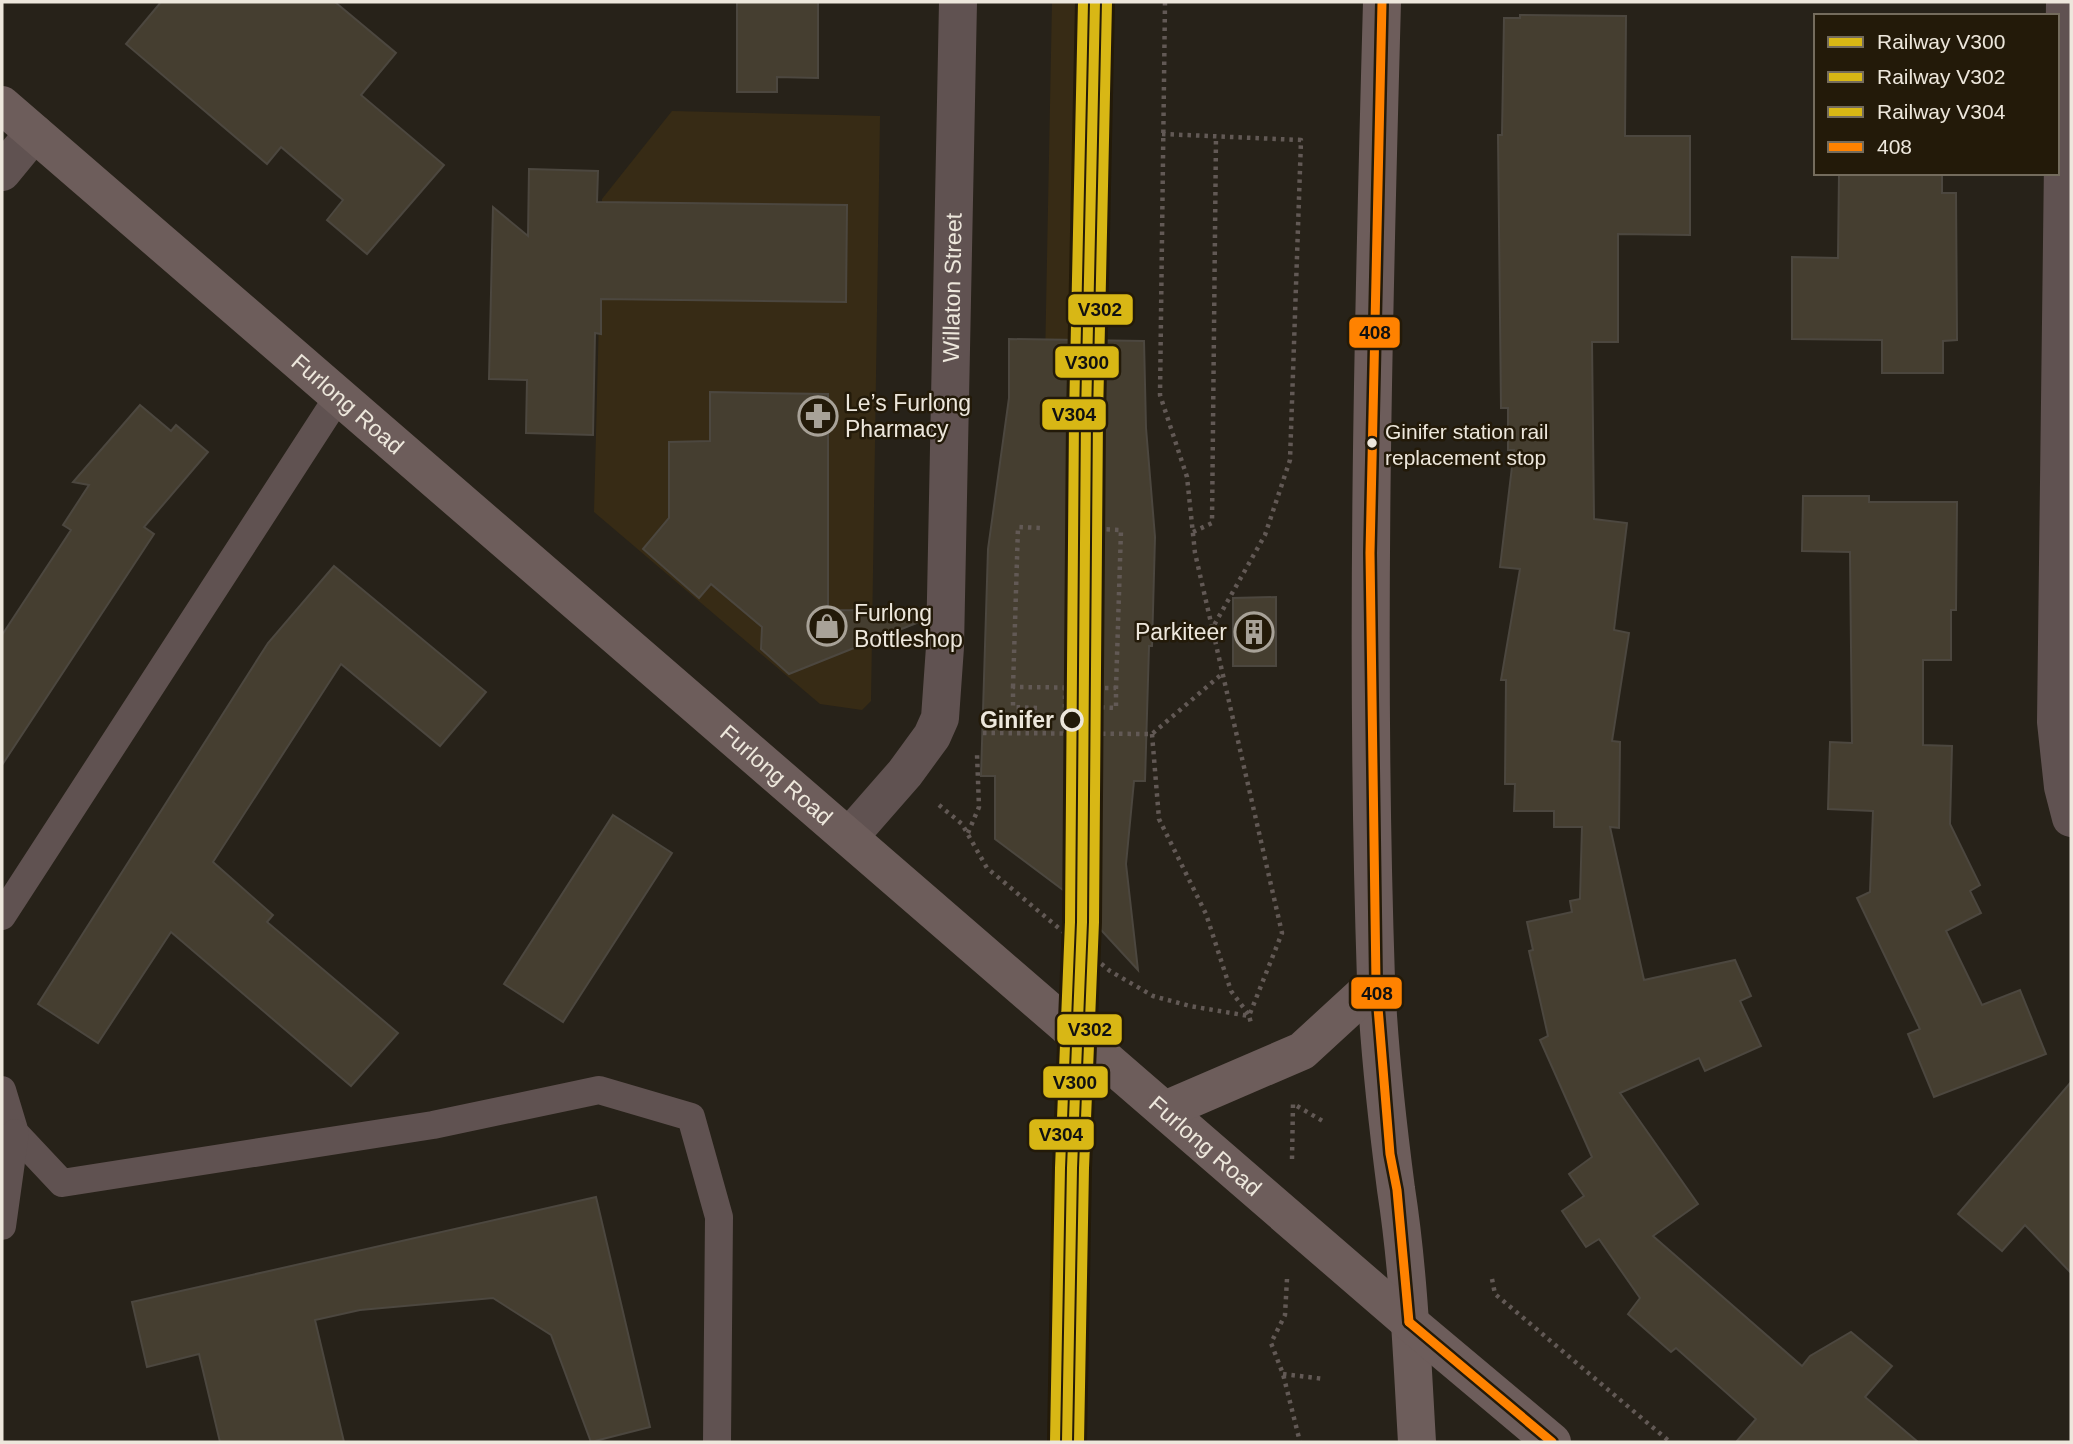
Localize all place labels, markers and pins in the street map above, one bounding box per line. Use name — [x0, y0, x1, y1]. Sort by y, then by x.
place label: Le’s Furlong Pharmacy — [845, 390, 971, 442]
pharmacy icon: Le’s Furlong Pharmacy — [797, 395, 839, 437]
place label: Ginifer station rail replacement stop — [1385, 420, 1548, 469]
marker: Ginifer station rail replacement stop — [1365, 436, 1379, 450]
place label: Furlong Bottleshop — [854, 600, 963, 652]
shop icon: Furlong Bottleshop — [806, 605, 848, 647]
building icon: Parkiteer — [1233, 611, 1275, 653]
place label: Parkiteer — [1135, 619, 1227, 645]
place label: Ginifer — [980, 707, 1054, 733]
marker: Ginifer — [1061, 709, 1083, 731]

